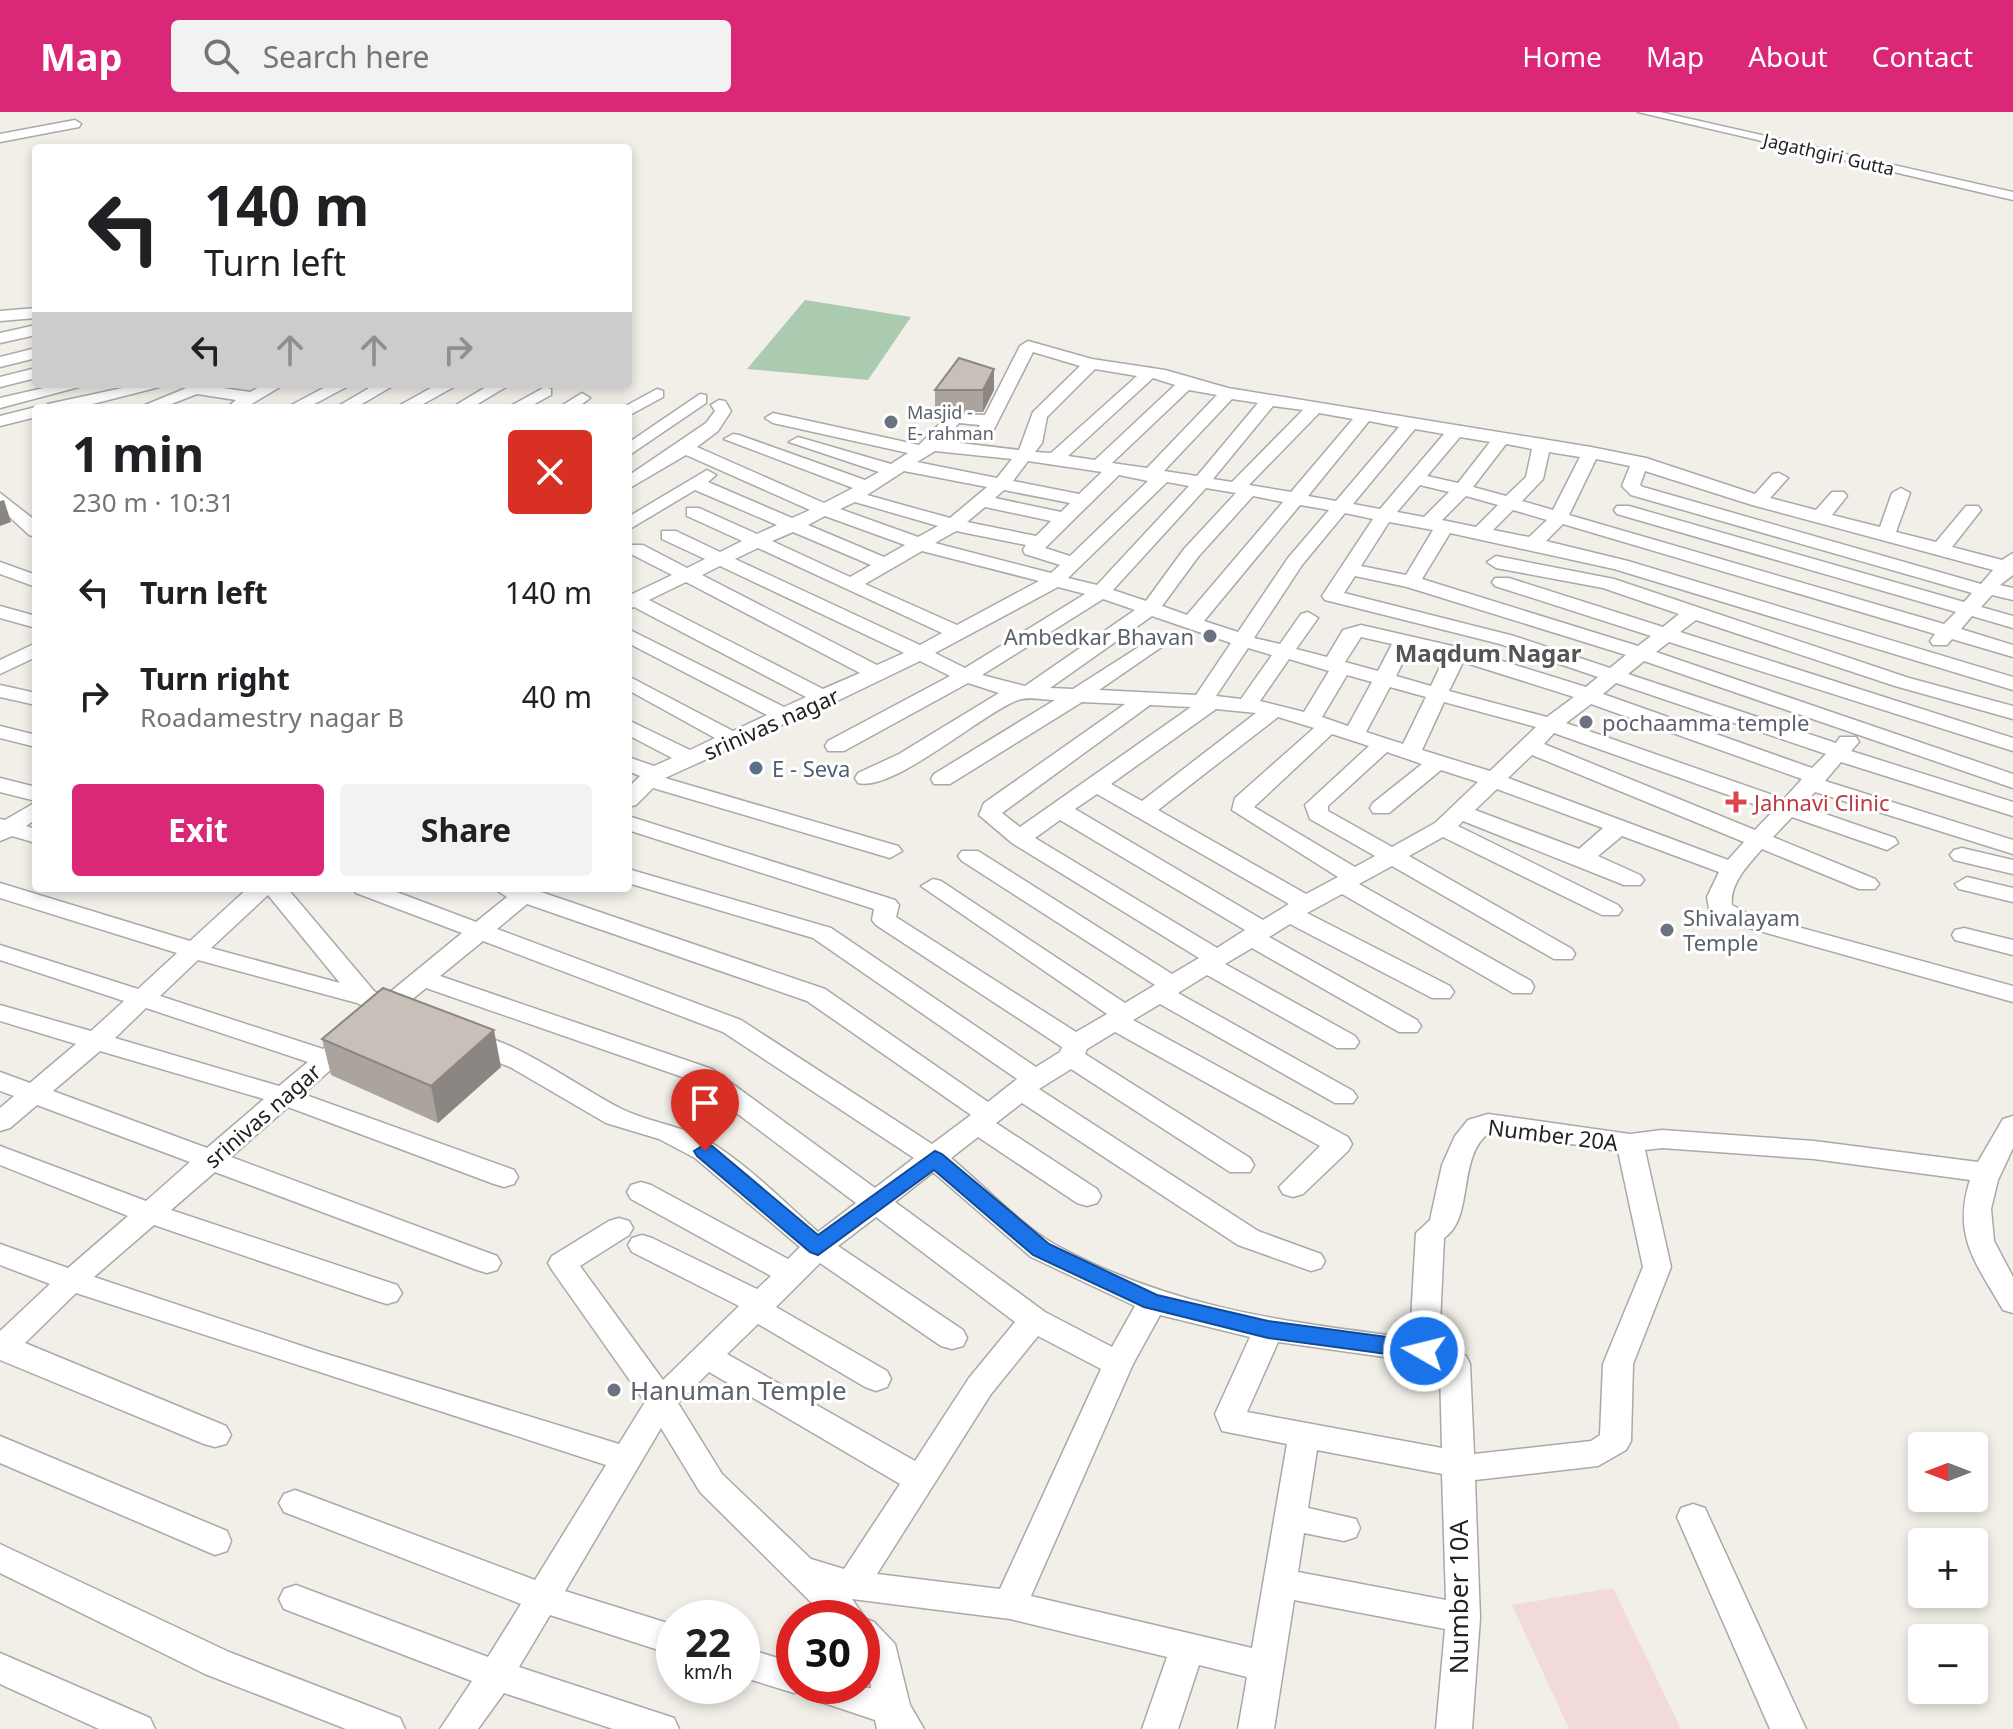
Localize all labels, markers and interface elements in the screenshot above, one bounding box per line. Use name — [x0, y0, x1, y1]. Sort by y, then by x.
search box — [171, 20, 731, 92]
text: Map — [40, 30, 123, 82]
icon: search — [199, 34, 243, 78]
text: Search here — [263, 36, 430, 77]
text: Home — [1522, 37, 1602, 75]
text: Map — [1646, 37, 1704, 75]
text: About — [1748, 37, 1828, 75]
text: Contact — [1872, 37, 1973, 75]
street label: Jagathgiri Gutta — [1759, 127, 1897, 181]
text: 140 m — [204, 166, 369, 242]
icon: left — [72, 176, 176, 280]
text: Turn left — [204, 238, 346, 287]
icon: left — [184, 328, 228, 372]
icon: ahead — [268, 328, 312, 372]
icon: ahead — [352, 328, 396, 372]
icon: right — [436, 328, 480, 372]
place label: Masjid - E- rahman — [907, 400, 994, 445]
marker: Masjid - E- rahman — [882, 413, 900, 431]
text: 1 min — [72, 421, 204, 486]
button: close — [508, 430, 592, 514]
text: 230 m · 10:31 — [72, 484, 235, 520]
icon: left — [72, 570, 116, 614]
text: Turn left — [140, 572, 268, 613]
text: 140 m — [505, 572, 592, 613]
place label: Ambedkar Bhavan — [1004, 621, 1194, 651]
marker: Ambedkar Bhavan — [1201, 627, 1219, 645]
district label: Maqdum Nagar — [1395, 636, 1582, 669]
text: Turn right — [140, 658, 290, 699]
icon: right — [72, 674, 116, 718]
text: 40 m — [522, 676, 592, 717]
street label: srinivas nagar — [699, 680, 843, 766]
text: Roadamestry nagar B — [140, 699, 404, 735]
place label: pochaamma temple — [1602, 707, 1809, 737]
marker: pochaamma temple — [1577, 713, 1595, 731]
place label: E - Seva — [772, 753, 850, 783]
marker: E - Seva — [747, 759, 765, 777]
button: Exit — [72, 784, 324, 876]
button: Share — [340, 784, 592, 876]
place label: Jahnavi Clinic — [1752, 787, 1890, 817]
marker: Jahnavi Clinic — [1725, 791, 1747, 813]
place label: Shivalayam Temple — [1683, 902, 1800, 957]
marker: Shivalayam Temple — [1658, 921, 1676, 939]
street label: srinivas nagar — [197, 1056, 327, 1174]
pin — [671, 1069, 739, 1151]
icon: arrive — [683, 1081, 727, 1125]
street label: Number 20A — [1486, 1111, 1621, 1157]
position arrow — [1382, 1309, 1466, 1393]
place label: Hanuman Temple — [630, 1372, 847, 1408]
marker: Hanuman Temple — [605, 1381, 623, 1399]
north arrow — [1908, 1432, 1988, 1512]
map controls — [1908, 1432, 1988, 1704]
street label: Number 10A — [1440, 1519, 1476, 1674]
button: + — [1908, 1528, 1988, 1608]
speed limit sign: 30 — [776, 1600, 880, 1704]
text: 22 — [685, 1614, 731, 1669]
button: − — [1908, 1624, 1988, 1704]
text: km/h — [683, 1658, 733, 1685]

